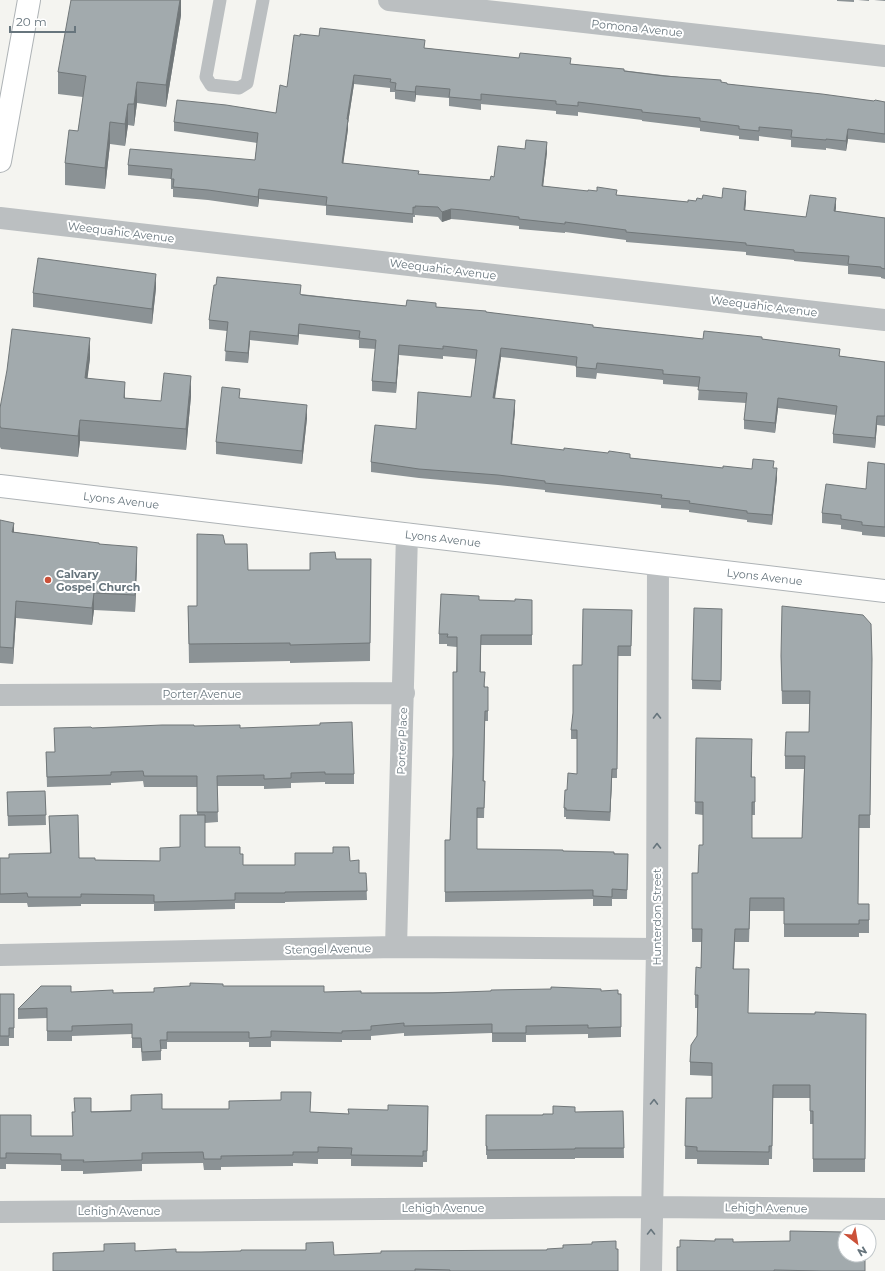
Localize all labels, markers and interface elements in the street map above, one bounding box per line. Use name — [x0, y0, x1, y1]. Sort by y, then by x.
scale bar — [10, 8, 75, 34]
text: 20 m — [16, 14, 47, 29]
street label: Pomona Avenue — [591, 16, 684, 40]
street label: Weequahic Avenue — [67, 219, 175, 246]
street label: Weequahic Avenue — [389, 256, 497, 283]
street label: Weequahic Avenue — [710, 293, 818, 320]
street label: Lyons Avenue — [82, 489, 160, 512]
street label: Lyons Avenue — [404, 527, 482, 550]
street label: Lyons Avenue — [726, 565, 804, 588]
place label: Calvary Gospel Church — [56, 567, 140, 594]
marker: Calvary Gospel Church — [43, 575, 53, 585]
street label: Porter Avenue — [163, 687, 242, 701]
street label: Porter Place — [394, 707, 410, 775]
one-way arrow — [653, 713, 661, 719]
one-way arrow — [653, 843, 661, 849]
street label: Hunterdon Street — [650, 868, 664, 965]
street label: Stengel Avenue — [285, 941, 372, 957]
one-way arrow — [649, 1099, 658, 1105]
street label: Lehigh Avenue — [724, 1200, 808, 1216]
street label: Lehigh Avenue — [402, 1201, 485, 1215]
street label: Lehigh Avenue — [78, 1204, 161, 1218]
north arrow — [837, 1223, 877, 1263]
one-way arrow — [647, 1229, 655, 1235]
text: N — [855, 1243, 870, 1260]

